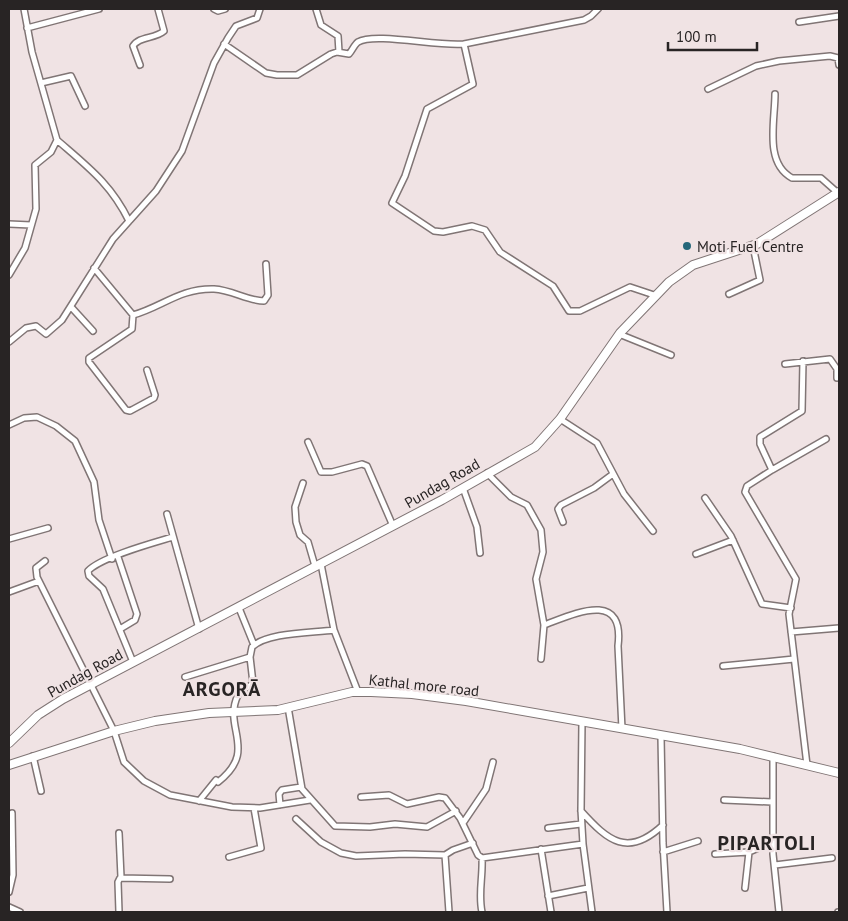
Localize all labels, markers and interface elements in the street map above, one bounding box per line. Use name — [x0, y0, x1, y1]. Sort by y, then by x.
scale bar — [668, 20, 757, 52]
text: 100 m — [676, 27, 717, 46]
place label: Moti Fuel Centre — [697, 237, 804, 256]
marker: Moti Fuel Centre — [681, 240, 693, 252]
street label: Pundag Road — [401, 454, 483, 512]
street label: Pundag Road — [44, 644, 126, 702]
street label: Kathal more road — [368, 670, 480, 700]
district label: ARGORĀ — [183, 676, 261, 702]
district label: PIPARTOLI — [717, 830, 817, 856]

